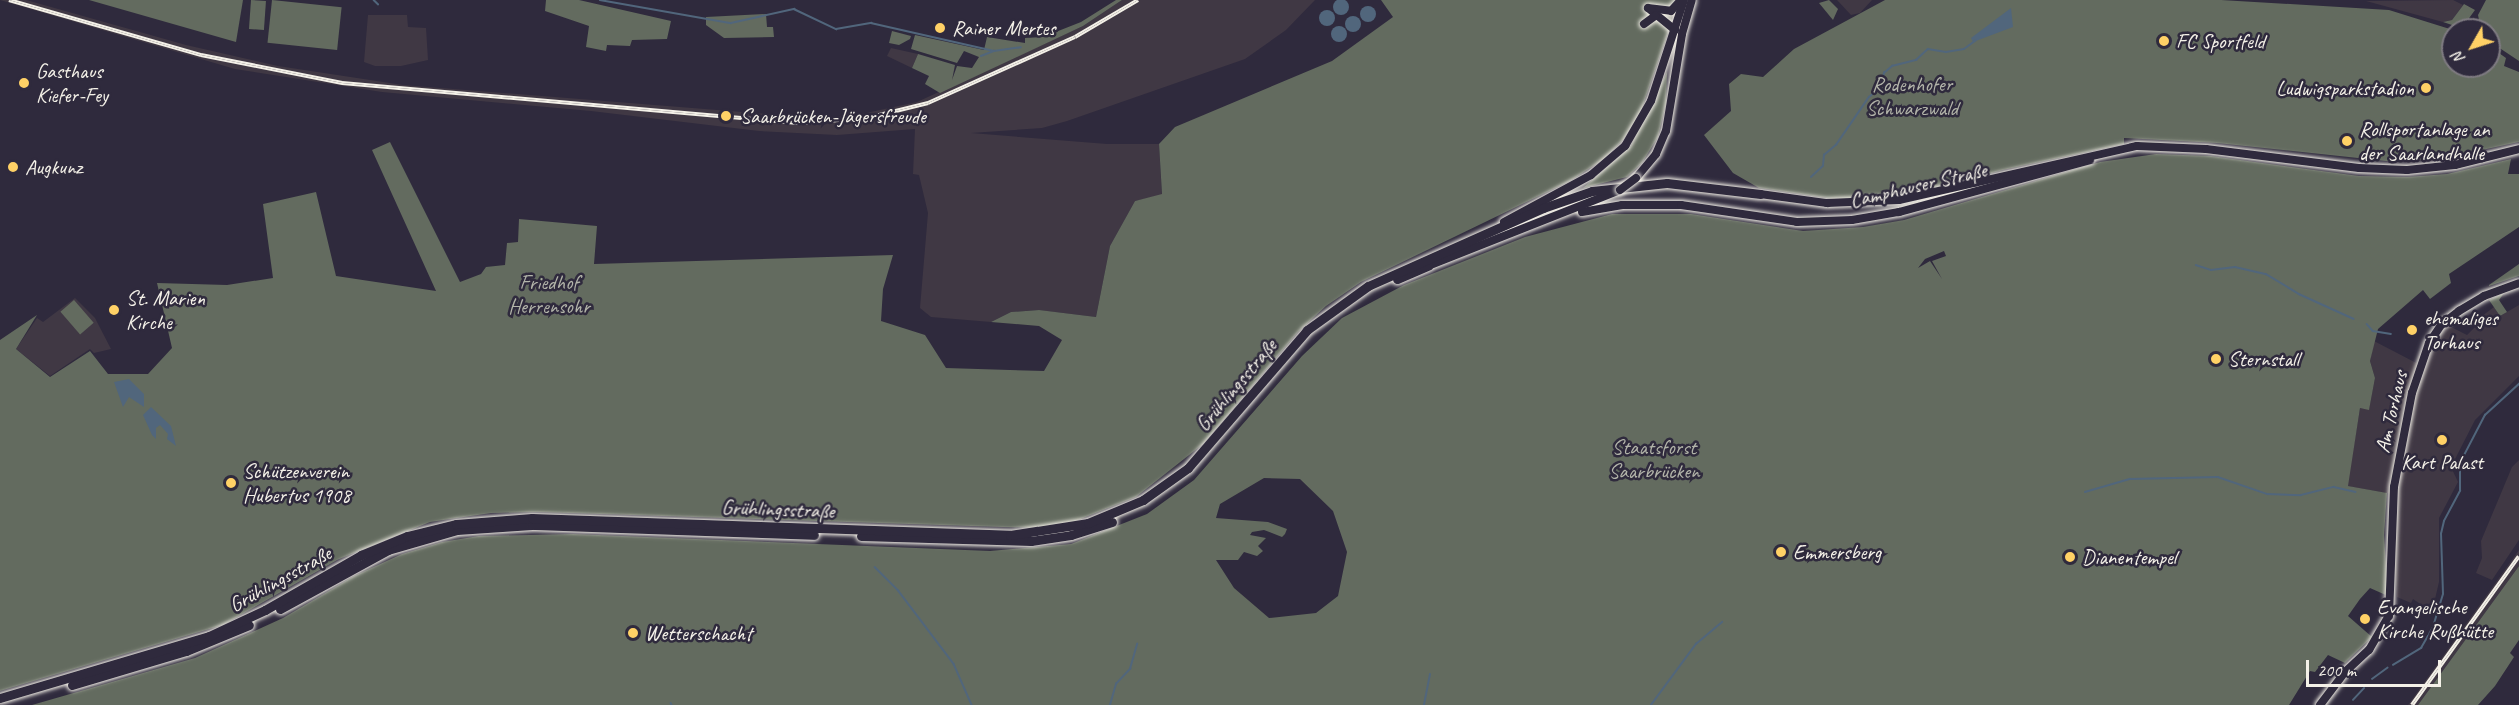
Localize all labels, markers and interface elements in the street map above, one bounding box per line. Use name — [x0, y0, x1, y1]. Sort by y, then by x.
place label: Rainer Mertes — [952, 15, 1056, 41]
north arrow — [2441, 18, 2501, 78]
marker: Rainer Mertes — [933, 21, 947, 35]
place label: FC Sportfeld — [2176, 28, 2266, 54]
marker: FC Sportfeld — [2157, 34, 2171, 48]
text: N — [2448, 48, 2469, 68]
place label: Gasthaus Kiefer-Fey — [36, 58, 108, 108]
park label: Rodenhofer Schwarzwald — [1866, 71, 1958, 121]
place label: Ludwigsparkstadion — [2276, 75, 2414, 101]
marker: Gasthaus Kiefer-Fey — [17, 76, 31, 90]
marker: Ludwigsparkstadion — [2419, 81, 2433, 95]
place label: Saarbrücken-Jägersfreude — [740, 103, 926, 129]
marker: Saarbrücken-Jägersfreude — [717, 107, 735, 125]
place label: Rollsportanlage an der Saarlandhalle — [2359, 116, 2490, 166]
marker: Rollsportanlage an der Saarlandhalle — [2340, 134, 2354, 148]
place label: Augkunz — [25, 154, 82, 180]
street label: Camphauser Straße — [1847, 157, 1989, 213]
marker: Augkunz — [6, 160, 20, 174]
park label: Friedhof Herrensohr — [508, 269, 590, 319]
place label: St. Marien Kirche — [126, 285, 205, 335]
marker: St. Marien Kirche — [107, 303, 121, 317]
place label: ehemaliges Torhaus — [2424, 305, 2498, 355]
marker: ehemaliges Torhaus — [2405, 323, 2419, 337]
street label: Grühlingsstraße — [1190, 334, 1282, 436]
place label: Sternstall — [2228, 346, 2299, 372]
marker: Sternstall — [2209, 352, 2223, 366]
street label: Am Torhaus — [2369, 369, 2413, 455]
marker: Kart Palast — [2435, 433, 2449, 447]
park label: Staatsforst Saarbrücken — [1608, 434, 1700, 484]
place label: Kart Palast — [2401, 449, 2483, 475]
place label: Schützenverein Hubertus 1908 — [243, 458, 351, 508]
marker: Schützenverein Hubertus 1908 — [224, 476, 238, 490]
street label: Grühlingsstraße — [721, 494, 835, 524]
place label: Emmersberg — [1793, 539, 1881, 565]
street label: Grühlingsstraße — [225, 541, 335, 617]
place label: Dianentempel — [2082, 544, 2176, 570]
marker: Emmersberg — [1774, 545, 1788, 559]
marker: Dianentempel — [2063, 550, 2077, 564]
place label: Evangelische Kirche Rußhütte — [2377, 594, 2493, 644]
marker: Evangelische Kirche Rußhütte — [2358, 612, 2372, 626]
place label: Wetterschacht — [645, 620, 752, 646]
marker: Wetterschacht — [626, 626, 640, 640]
scale bar — [2309, 648, 2444, 686]
text: 200 m — [2317, 659, 2356, 681]

